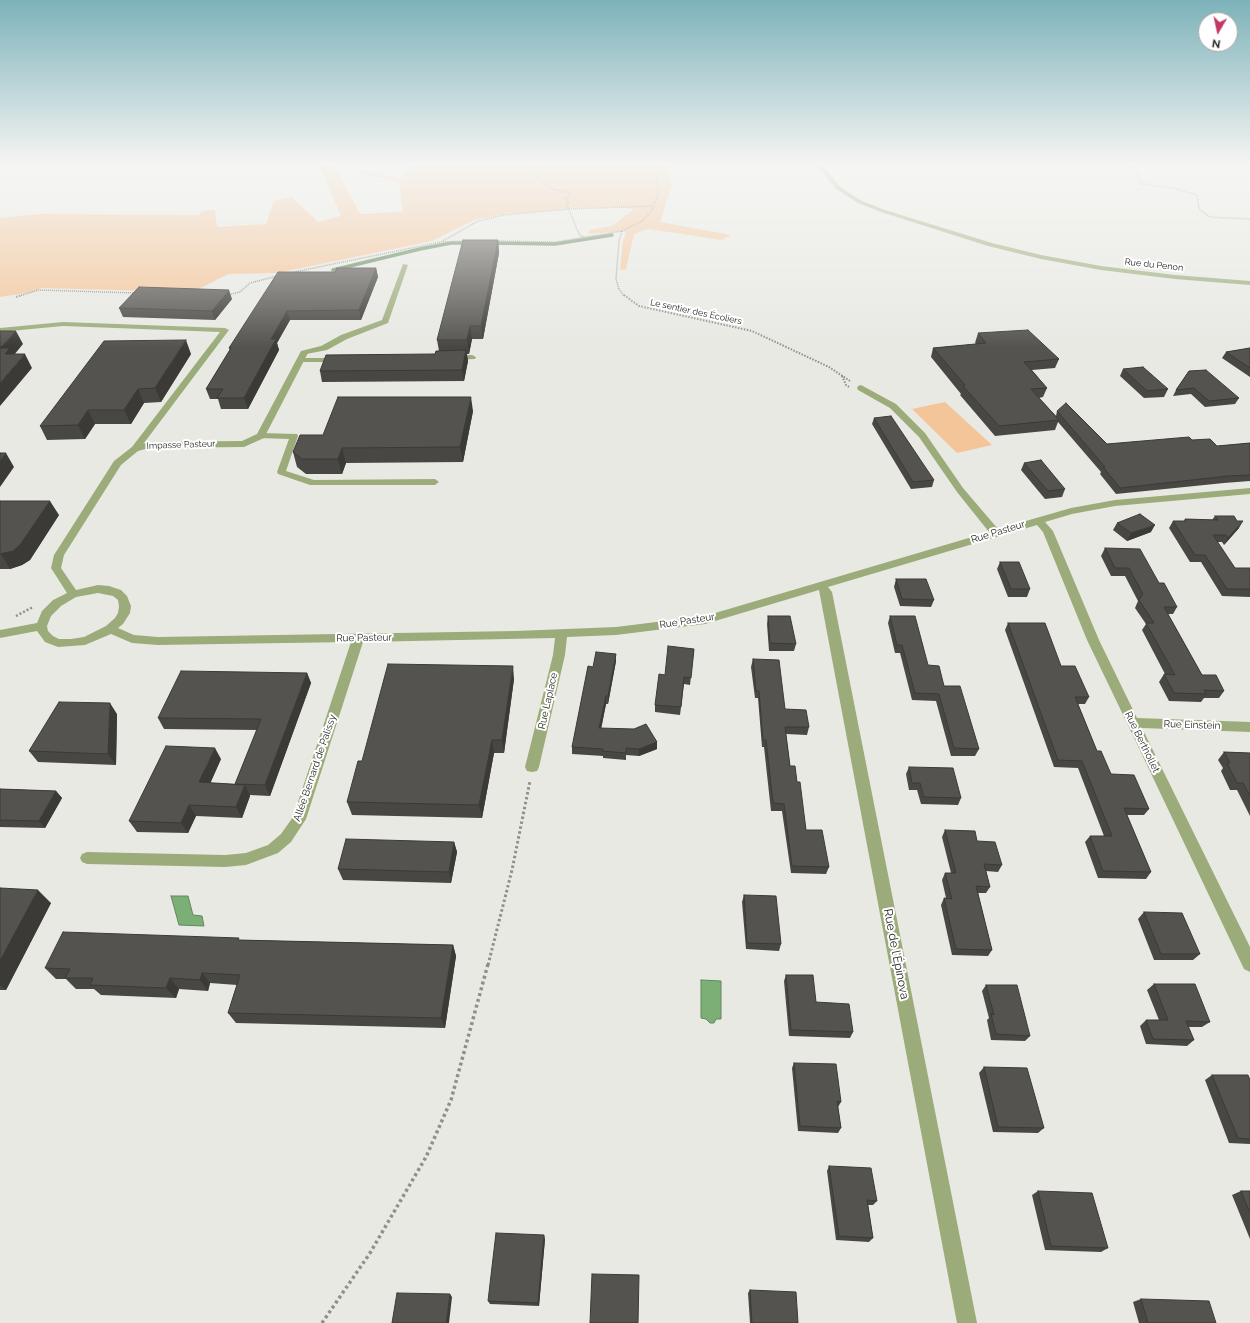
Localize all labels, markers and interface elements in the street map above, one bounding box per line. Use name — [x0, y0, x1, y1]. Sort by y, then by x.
north arrow — [1198, 12, 1238, 52]
text: N — [1211, 36, 1221, 50]
street label: Rue du Penon — [1124, 257, 1184, 273]
street label: Le sentier des Écoliers — [649, 297, 743, 327]
street label: Impasse Pasteur — [146, 438, 216, 452]
street label: Rue Pasteur — [970, 518, 1026, 546]
street label: Rue Pasteur — [658, 611, 716, 631]
street label: Rue Pasteur — [336, 632, 392, 644]
street label: Rue Laplace — [536, 672, 560, 730]
street label: Rue Berthollet — [1122, 709, 1162, 775]
street label: Allée Bernard de Palissy — [291, 713, 339, 823]
street label: Rue Einstein — [1163, 718, 1221, 732]
street label: Rue de l'Épinova — [880, 907, 912, 1001]

